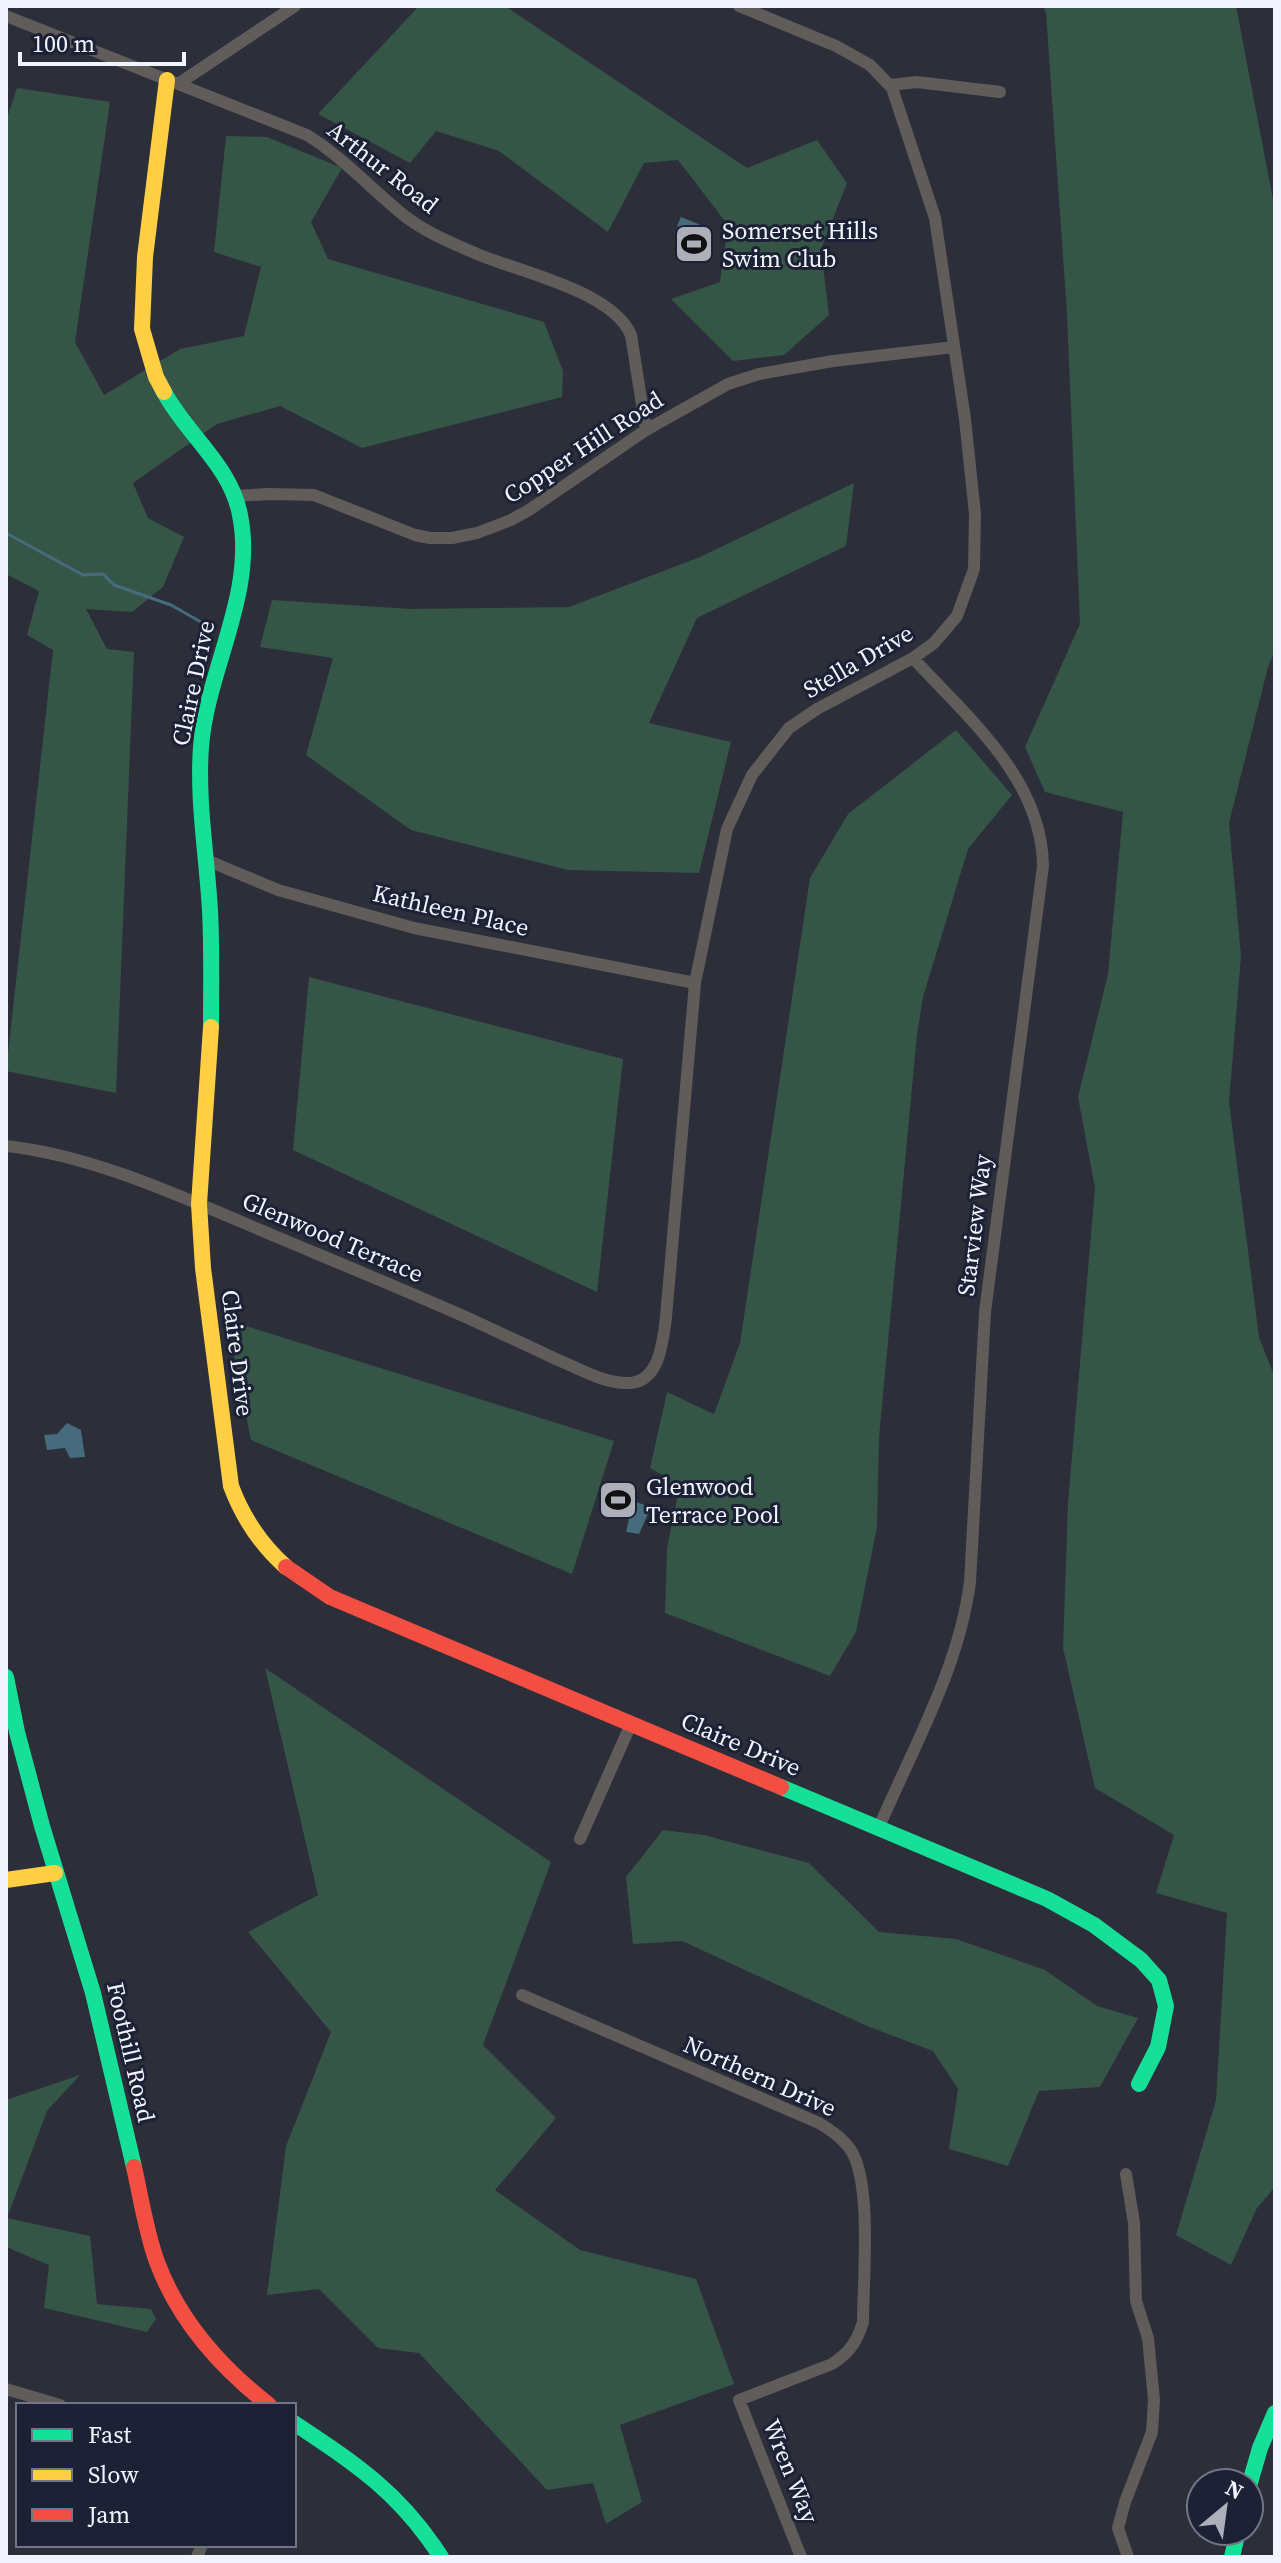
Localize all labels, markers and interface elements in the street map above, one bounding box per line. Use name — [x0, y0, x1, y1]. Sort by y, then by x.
scale bar — [20, 16, 184, 66]
text: 100 m — [32, 27, 95, 60]
street label: Arthur Road — [321, 113, 446, 221]
place label: Somerset Hills Swim Club — [722, 214, 878, 275]
sports icon: Somerset Hills Swim Club — [673, 223, 715, 265]
street label: Copper Hill Road — [497, 383, 670, 511]
street label: Stella Drive — [797, 616, 919, 706]
street label: Claire Drive — [164, 617, 222, 749]
street label: Kathleen Place — [370, 876, 532, 944]
street label: Starview Way — [949, 1152, 999, 1298]
street label: Glenwood Terrace — [237, 1184, 429, 1290]
street label: Claire Drive — [214, 1288, 262, 1418]
place label: Glenwood Terrace Pool — [646, 1470, 780, 1531]
sports icon: Glenwood Terrace Pool — [597, 1479, 639, 1521]
street label: Claire Drive — [676, 1704, 806, 1784]
street label: Foothill Road — [99, 1979, 163, 2126]
street label: Northern Drive — [678, 2028, 842, 2124]
legend — [16, 2403, 296, 2547]
street label: Wren Way — [755, 2414, 827, 2528]
text: Fast — [88, 2418, 132, 2451]
text: Slow — [88, 2458, 139, 2491]
north arrow — [1185, 2467, 1265, 2547]
text: N — [1220, 2473, 1249, 2507]
text: Jam — [87, 2498, 130, 2531]

